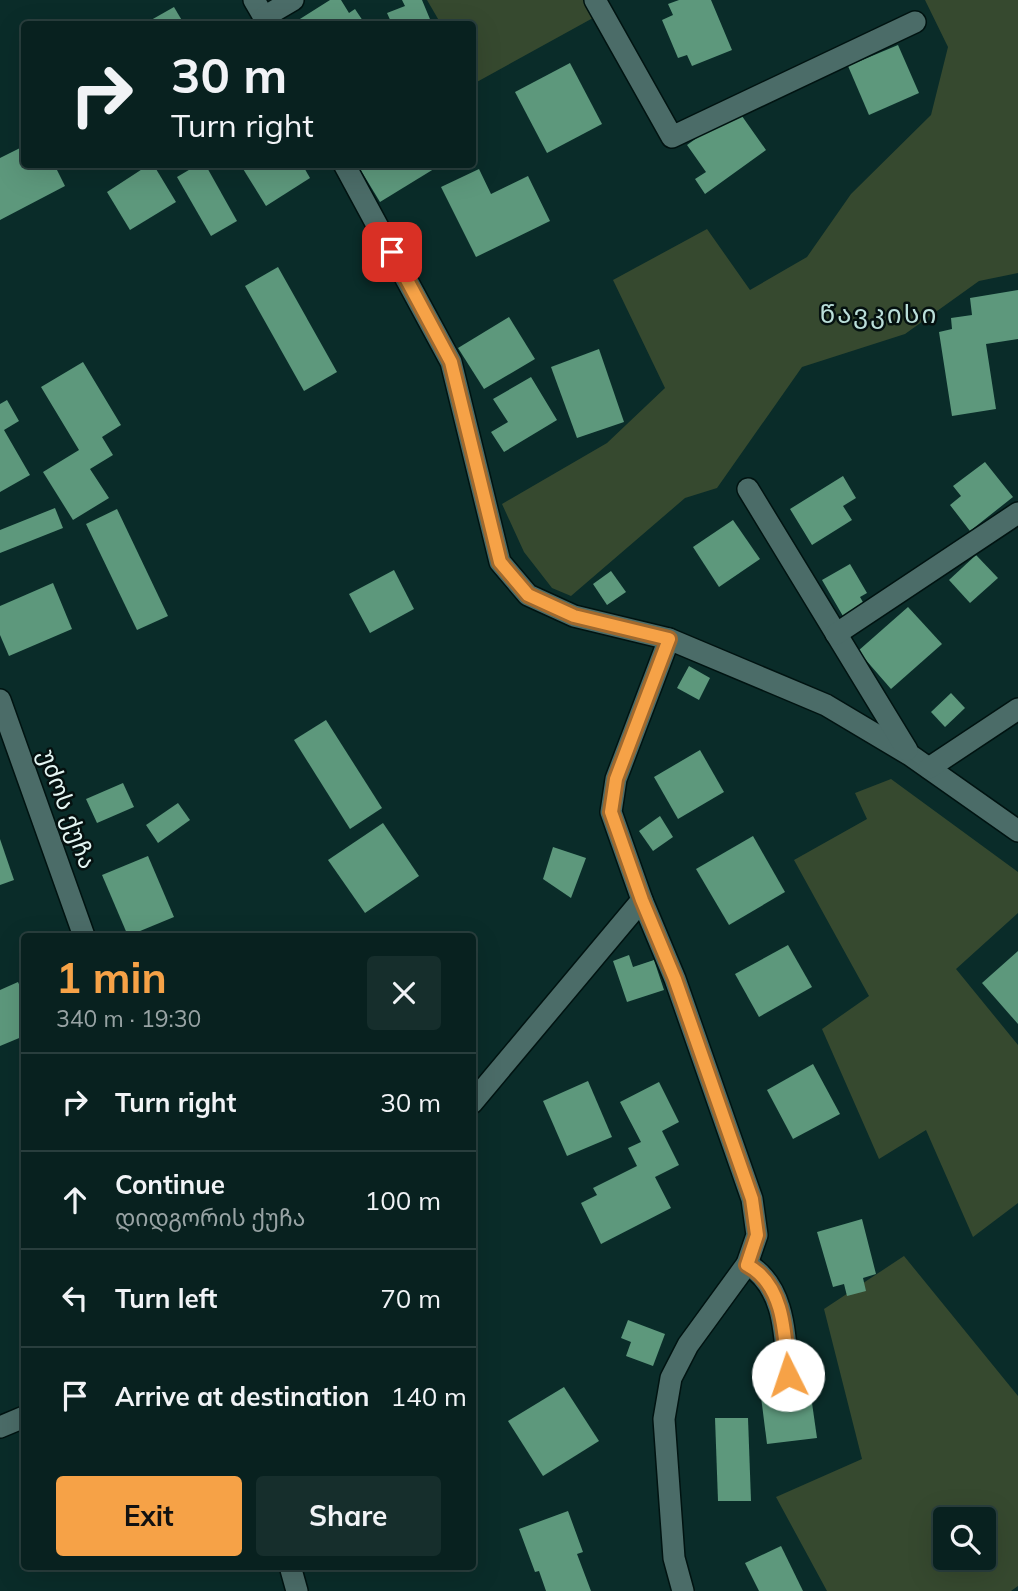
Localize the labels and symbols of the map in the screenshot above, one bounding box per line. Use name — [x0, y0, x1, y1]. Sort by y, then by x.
pin — [362, 222, 422, 282]
district label: წავკისი — [820, 297, 938, 330]
street label: უძოს ქუჩა — [32, 745, 103, 873]
position arrow — [751, 1338, 825, 1412]

